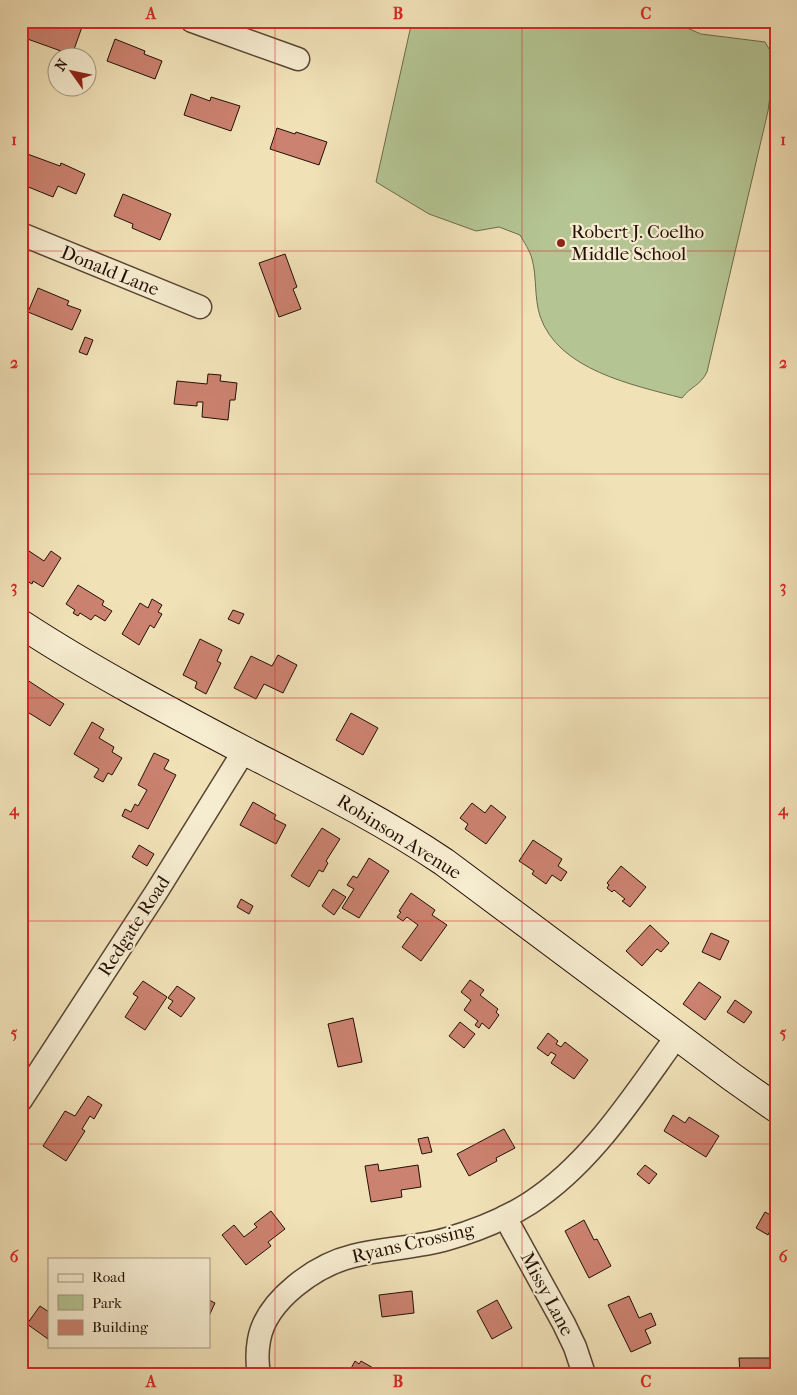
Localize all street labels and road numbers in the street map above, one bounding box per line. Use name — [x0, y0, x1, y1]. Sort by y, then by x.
street label: Donald Lane — [58, 241, 162, 301]
street label: Robinson Avenue — [333, 790, 465, 884]
street label: Redgate Road — [94, 871, 175, 980]
street label: Ryans Crossing — [350, 1218, 477, 1268]
street label: Missy Lane — [516, 1248, 578, 1340]

